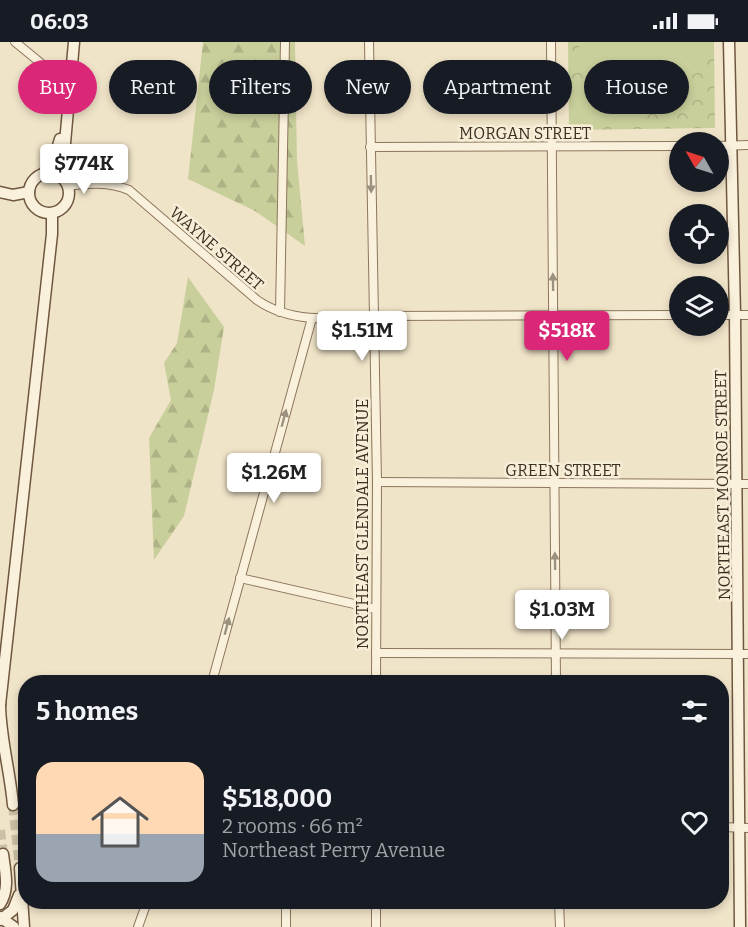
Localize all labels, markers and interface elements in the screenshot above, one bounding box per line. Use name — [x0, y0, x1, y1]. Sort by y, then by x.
text: 06:03 — [30, 8, 89, 35]
chip: Buy — [18, 60, 97, 114]
chip: Rent — [109, 60, 197, 114]
chip: Filters — [209, 60, 312, 114]
chip: New — [324, 60, 411, 114]
chip: Apartment — [423, 60, 572, 114]
chip: House — [584, 60, 689, 114]
street label: MORGAN STREET — [459, 124, 591, 143]
north arrow — [669, 132, 729, 192]
map controls — [669, 132, 729, 336]
pin: $774K — [42, 144, 126, 195]
text: $774K — [54, 151, 114, 175]
one-way arrow — [366, 175, 376, 194]
street label: WAYNE STREET — [166, 203, 267, 294]
button: locate — [669, 204, 729, 264]
one-way arrow — [548, 273, 558, 292]
button: layers — [669, 276, 729, 336]
pin: $1.51M — [313, 311, 411, 362]
pin: $518K — [525, 311, 609, 362]
text: $1.51M — [331, 318, 393, 342]
text: $518K — [538, 318, 596, 342]
street label: NORTHEAST MONROE STREET — [711, 370, 734, 600]
street label: NORTHEAST GLENDALE AVENUE — [353, 399, 372, 649]
one-way arrow — [280, 409, 290, 427]
pin: $1.26M — [225, 453, 323, 504]
text: $1.26M — [241, 460, 307, 484]
street label: GREEN STREET — [505, 461, 621, 480]
one-way arrow — [550, 552, 560, 571]
pin: $1.03M — [513, 590, 611, 641]
text: $1.03M — [529, 597, 595, 621]
one-way arrow — [223, 617, 232, 635]
icon: filters — [678, 695, 711, 728]
text: 5 homes — [36, 696, 138, 727]
text: $518,000 — [222, 783, 332, 814]
icon: home — [84, 786, 156, 858]
icon: heart — [678, 806, 711, 839]
text: 2 rooms · 66 m² — [222, 814, 363, 838]
text: Northeast Perry Avenue — [222, 838, 445, 862]

